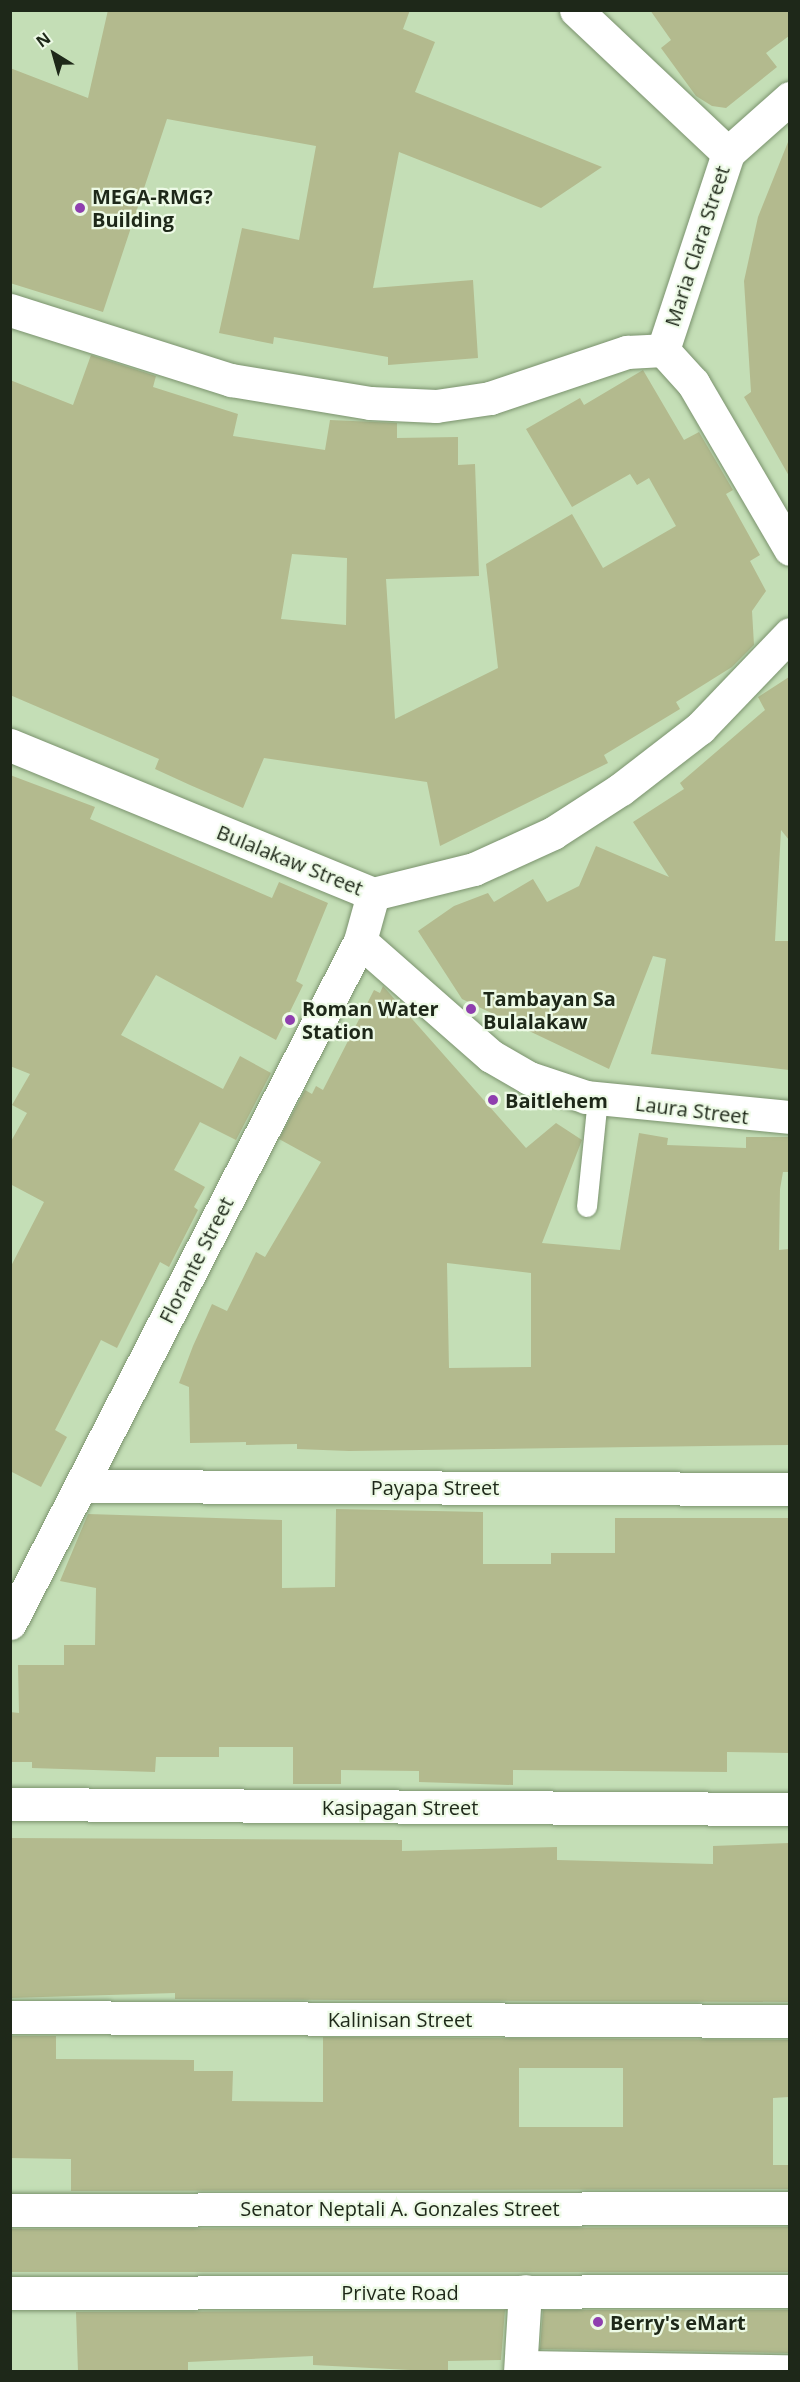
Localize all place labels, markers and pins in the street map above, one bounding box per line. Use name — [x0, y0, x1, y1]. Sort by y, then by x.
place label: MEGA-RMG? Building — [92, 184, 213, 231]
marker: MEGA-RMG? Building — [73, 201, 87, 215]
place label: Tambayan Sa Bulalakaw — [483, 986, 616, 1033]
place label: Roman Water Station — [302, 996, 439, 1043]
marker: Tambayan Sa Bulalakaw — [464, 1002, 478, 1016]
marker: Roman Water Station — [283, 1013, 297, 1027]
place label: Baitlehem — [505, 1088, 608, 1112]
marker: Baitlehem — [486, 1093, 500, 1107]
place label: Berry's eMart — [610, 2310, 746, 2334]
marker: Berry's eMart — [591, 2315, 605, 2329]

